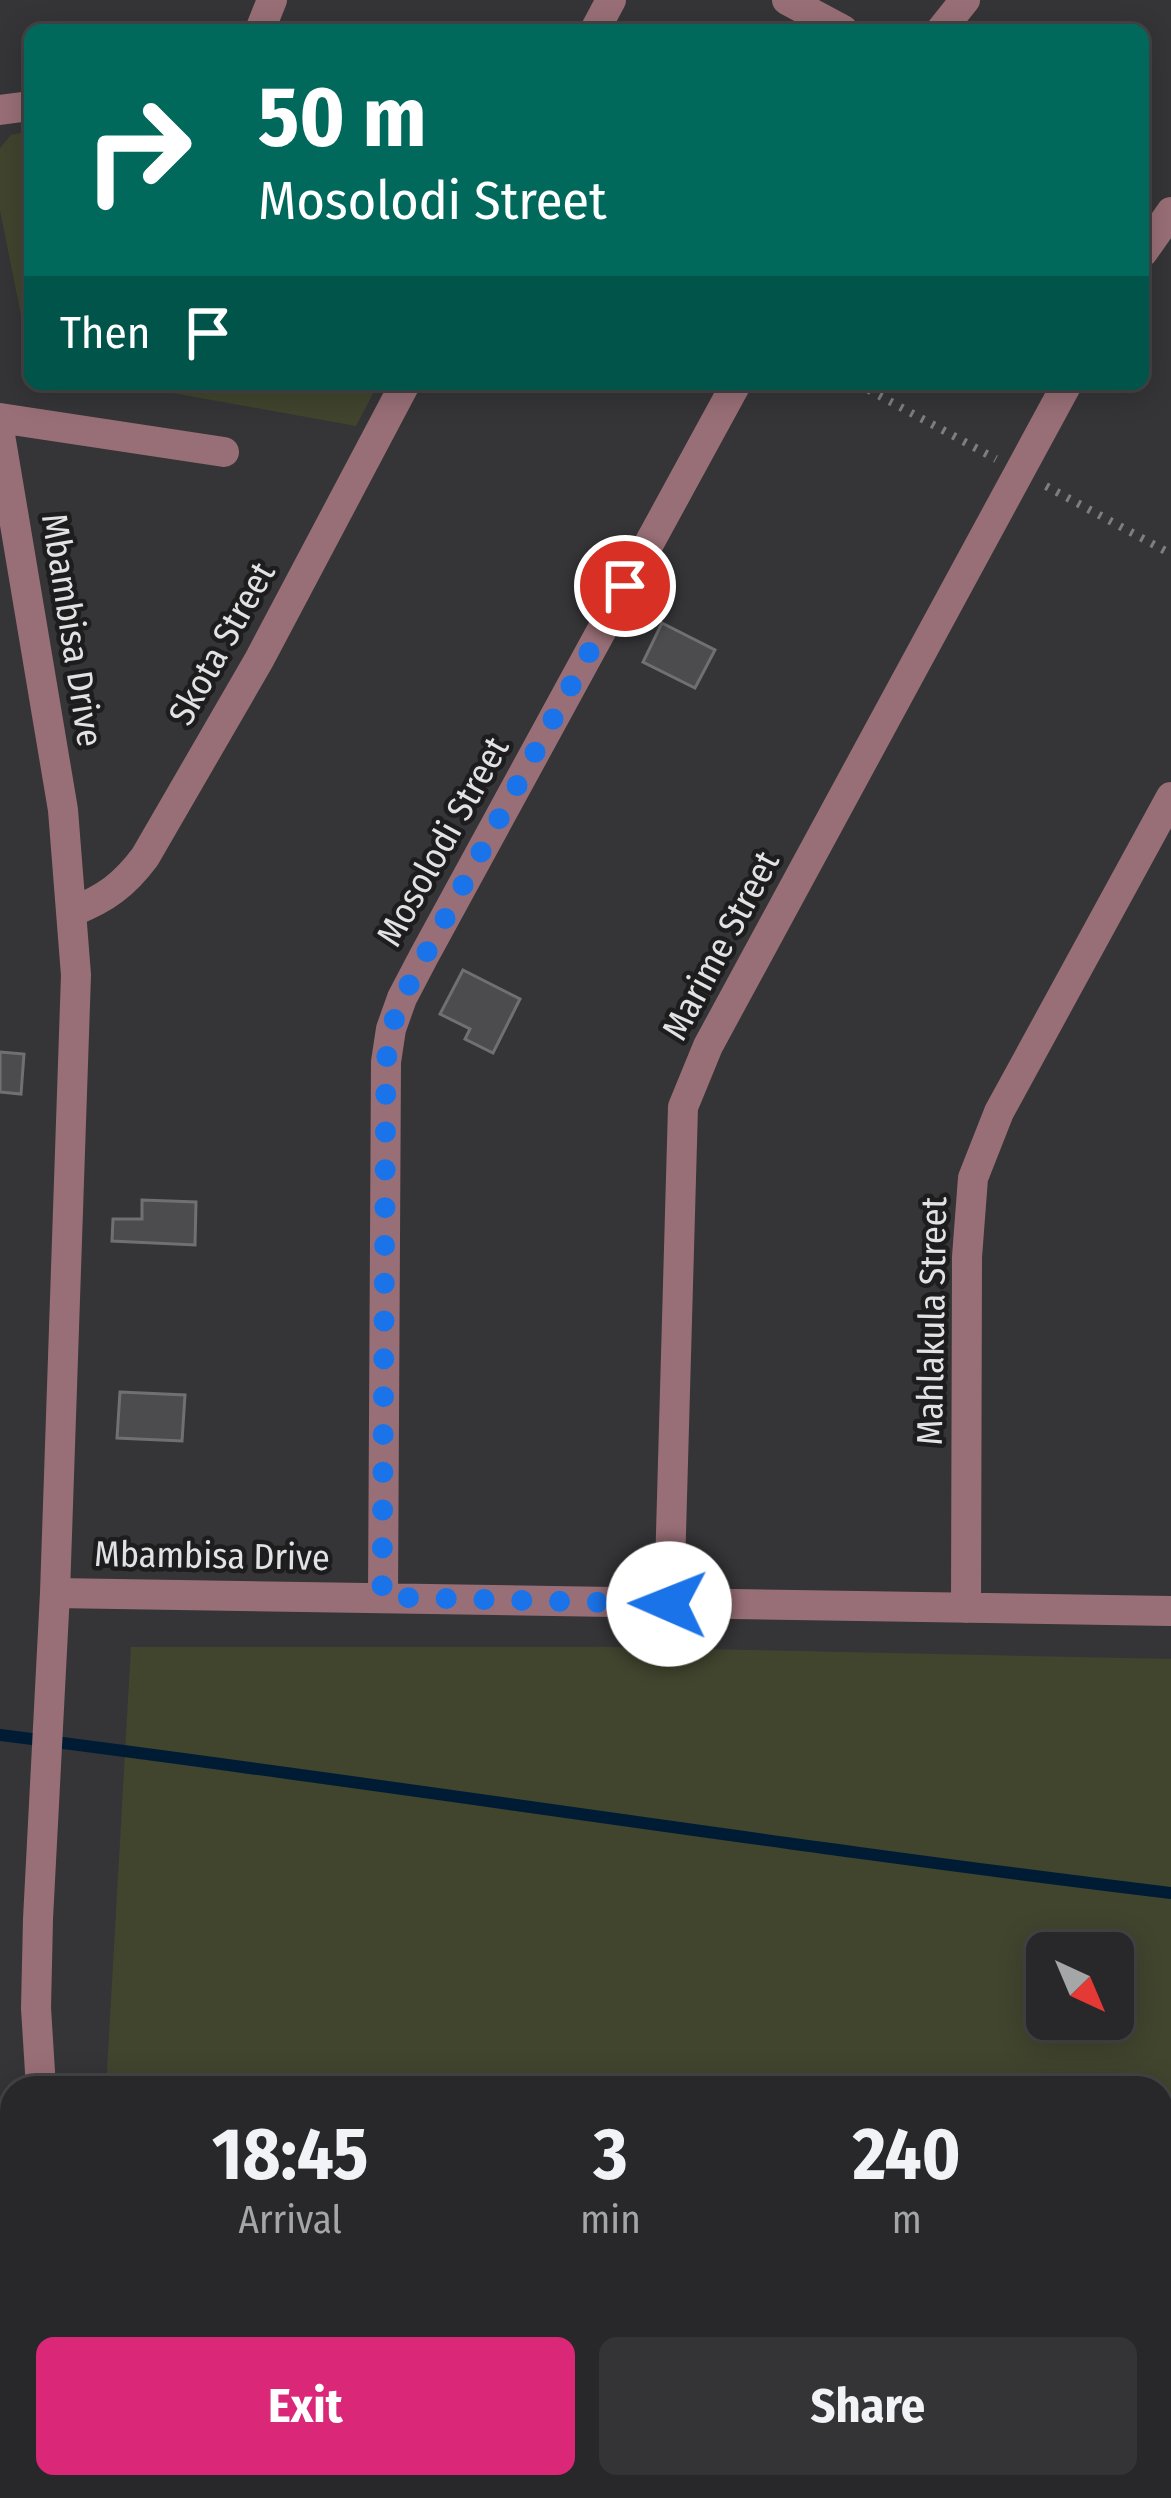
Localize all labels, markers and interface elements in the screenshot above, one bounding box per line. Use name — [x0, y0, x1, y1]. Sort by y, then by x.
text: 50 m — [258, 67, 427, 168]
icon: right — [60, 72, 216, 228]
text: Mosolodi Street — [258, 169, 607, 233]
icon: arrive — [175, 300, 241, 366]
text: Then — [60, 306, 151, 360]
street label: Mbambisa Drive — [32, 510, 112, 750]
pin — [574, 535, 676, 637]
icon: arrive — [592, 553, 658, 619]
street label: Skota Street — [159, 554, 285, 733]
street label: Mosolodi Street — [367, 729, 519, 954]
street label: Marime Street — [653, 843, 789, 1047]
street label: Mahlakula Street — [908, 1196, 956, 1446]
street label: Mbambisa Drive — [94, 1532, 330, 1580]
position arrow — [606, 1541, 732, 1667]
north arrow — [1026, 1932, 1134, 2040]
map controls — [1026, 1932, 1134, 2040]
text: 18:45 — [212, 2112, 368, 2198]
text: 3 — [593, 2112, 628, 2198]
text: 240 — [853, 2112, 961, 2198]
text: Arrival — [238, 2197, 342, 2243]
text: min — [580, 2197, 641, 2243]
text: m — [892, 2197, 922, 2243]
button: Exit — [36, 2337, 575, 2475]
button: Share — [599, 2337, 1137, 2475]

